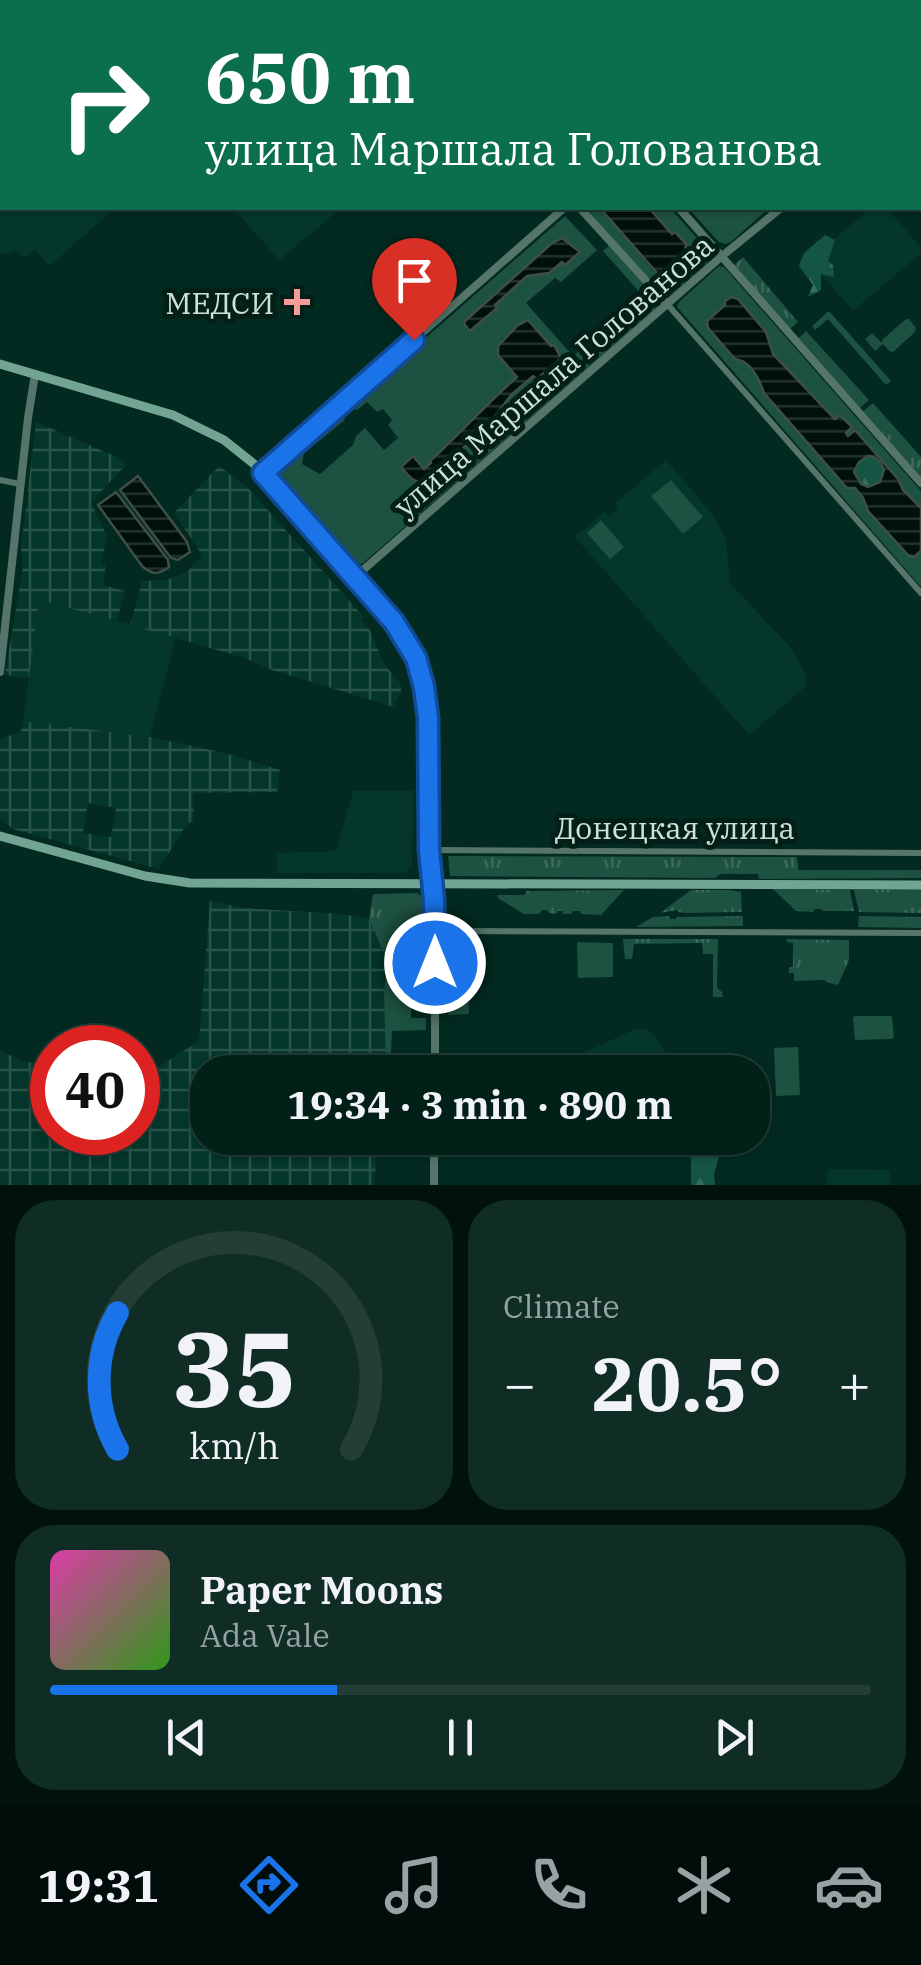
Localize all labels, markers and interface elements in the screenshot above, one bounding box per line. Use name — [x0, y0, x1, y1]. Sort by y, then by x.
text: 650 m — [205, 31, 415, 122]
icon: right — [40, 40, 170, 170]
text: улица Маршала Голованова — [205, 119, 822, 177]
street label: улица Маршала Голованова — [385, 225, 721, 525]
pin — [372, 238, 457, 341]
icon: arrive — [387, 253, 442, 308]
place label: МЕДСИ — [165, 283, 274, 322]
marker: МЕДСИ — [284, 289, 310, 315]
street label: Донецкая улица — [555, 808, 795, 847]
position arrow — [383, 911, 487, 1015]
speed limit sign: 40 — [30, 1025, 160, 1155]
text: 19:34 · 3 min · 890 m — [287, 1080, 673, 1129]
text: Climate — [503, 1285, 620, 1327]
text: 35 — [172, 1300, 296, 1436]
text: 20.5° — [591, 1334, 783, 1432]
text: − — [503, 1348, 536, 1419]
text: + — [838, 1348, 871, 1419]
text: km/h — [189, 1422, 279, 1469]
text: Paper Moons — [200, 1565, 443, 1614]
text: Ada Vale — [200, 1614, 330, 1656]
icon: previous — [159, 1710, 214, 1765]
icon: pause — [433, 1710, 488, 1765]
icon: next — [707, 1710, 762, 1765]
icon: directions — [234, 1850, 304, 1920]
icon: music — [379, 1850, 449, 1920]
icon: phone — [524, 1850, 594, 1920]
icon: climate — [669, 1850, 739, 1920]
icon: car — [814, 1850, 884, 1920]
text: 19:31 — [37, 1856, 159, 1914]

